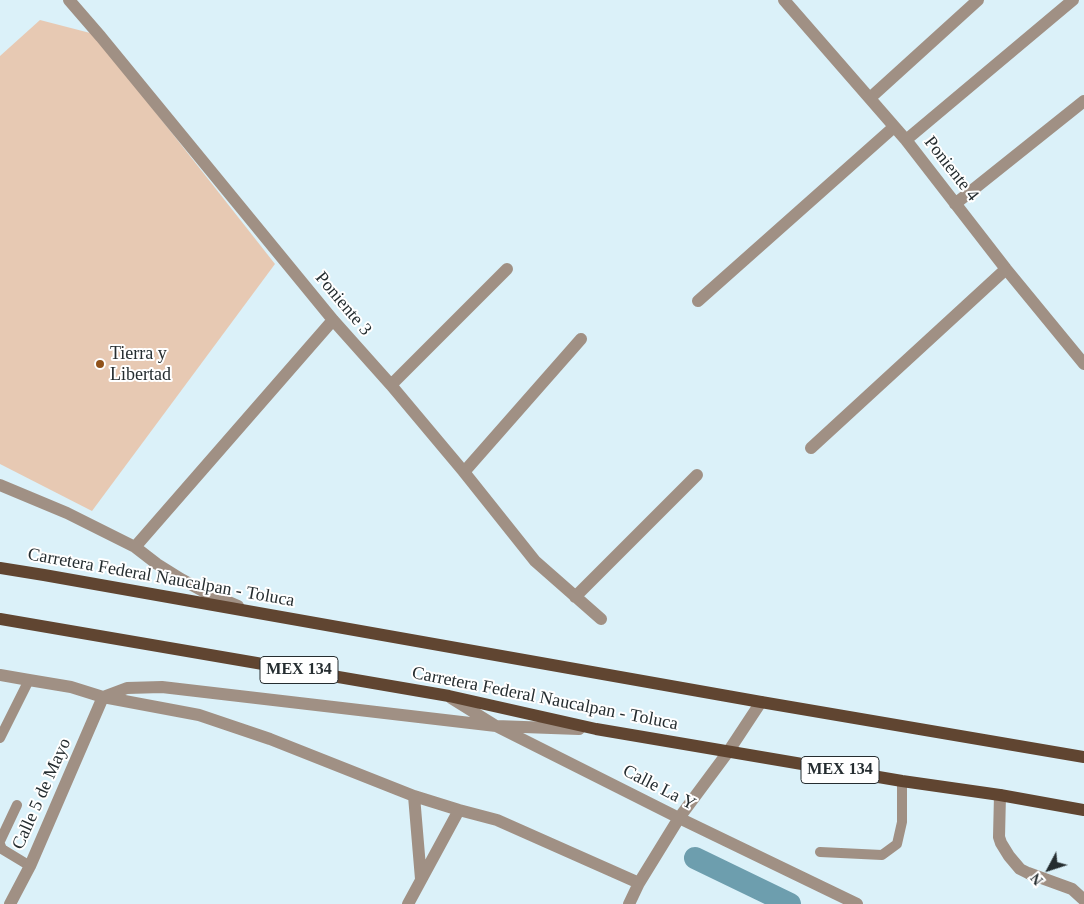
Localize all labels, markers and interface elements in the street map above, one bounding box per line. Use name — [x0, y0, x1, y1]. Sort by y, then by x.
street label: Poniente 4 — [919, 132, 983, 206]
street label: Poniente 3 — [310, 268, 376, 340]
place label: Tierra y Libertad — [110, 343, 171, 386]
marker: Tierra y Libertad — [94, 358, 106, 370]
street label: Carretera Federal Naucalpan - Toluca — [26, 544, 296, 612]
road number: MEX 134 — [260, 656, 338, 684]
street label: Carretera Federal Naucalpan - Toluca — [410, 663, 680, 735]
street label: Calle 5 de Mayo — [8, 735, 76, 853]
road number: MEX 134 — [801, 756, 879, 784]
street label: Calle La Y — [619, 760, 699, 816]
north arrow — [1024, 844, 1074, 894]
text: N — [1028, 870, 1046, 888]

